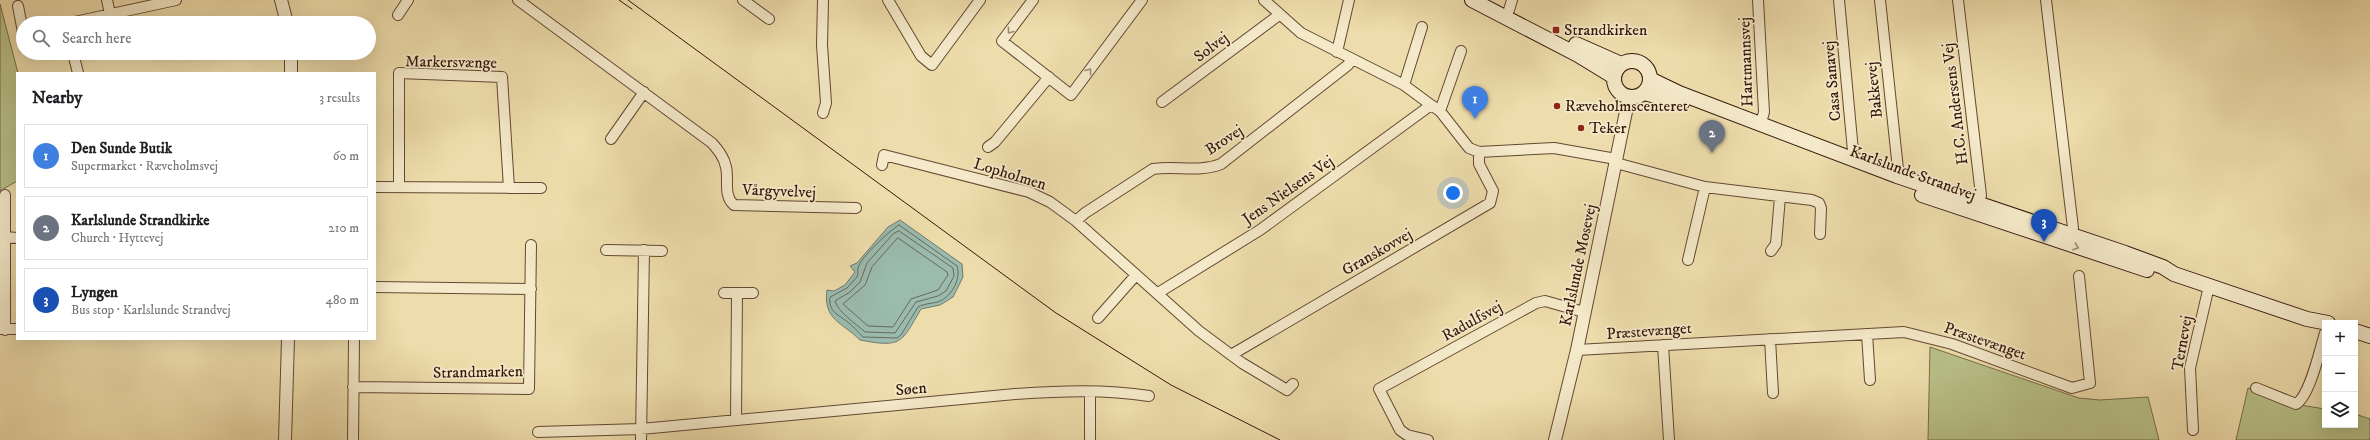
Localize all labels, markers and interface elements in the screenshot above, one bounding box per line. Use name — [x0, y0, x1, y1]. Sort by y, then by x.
search box — [16, 16, 376, 60]
street label: Hartmannsvej — [1734, 17, 1758, 107]
place label: Strandkirken — [1564, 20, 1648, 40]
marker: Strandkirken — [1551, 25, 1561, 35]
icon: search — [30, 27, 52, 49]
one-way arrow — [1008, 27, 1015, 34]
street label: Solvej — [1190, 27, 1232, 67]
text: Search here — [62, 29, 131, 48]
street label: Casa Sanavej — [1819, 40, 1845, 122]
street label: H.C. Andersens Vej — [1938, 42, 1972, 166]
street label: Markersvænge — [405, 51, 498, 73]
street label: Bakkevej — [1861, 61, 1887, 119]
one-way arrow — [1085, 68, 1092, 75]
pin: 1 — [1462, 86, 1488, 119]
text: Nearby — [32, 87, 82, 109]
text: 3 results — [319, 90, 360, 106]
place label: Ræveholmscenteret — [1565, 96, 1688, 116]
marker: Ræveholmscenteret — [1552, 101, 1562, 111]
place label: Teker — [1589, 118, 1627, 138]
street label: Brovej — [1201, 120, 1247, 160]
pin: 2 — [1699, 120, 1725, 153]
marker: Teker — [1576, 123, 1586, 133]
text: Den Sunde Butik — [71, 139, 172, 158]
street label: Karlslunde Strandvej — [1847, 141, 1979, 205]
text: 1 — [44, 148, 48, 164]
text: 60 m — [333, 148, 359, 164]
street label: Jens Nielsens Vej — [1237, 151, 1338, 230]
street label: Lopholmen — [971, 153, 1049, 195]
text: Supermarket · Ræveholmsvej — [71, 158, 218, 174]
street label: Vårgyvelvej — [741, 180, 816, 202]
your location — [1443, 183, 1463, 203]
street label: Karlslunde Mosevej — [1555, 202, 1601, 328]
pin: 3 — [2031, 209, 2057, 242]
text: Karlslunde Strandkirke — [71, 211, 210, 230]
text: 2 — [43, 220, 49, 236]
text: 210 m — [328, 220, 359, 236]
street label: Granskovvej — [1338, 224, 1416, 280]
text: Church · Hyttevej — [71, 230, 163, 246]
one-way arrow — [2072, 243, 2079, 251]
text: Lyngen — [71, 283, 118, 302]
text: 3 — [44, 292, 48, 308]
text: 480 m — [325, 292, 359, 308]
street label: Radulfsvej — [1438, 296, 1506, 346]
text: Bus stop · Karlslunde Strandvej — [71, 302, 231, 318]
street label: Ternevej — [2167, 314, 2197, 372]
street label: Præstevænget — [1606, 318, 1692, 344]
street label: Præstevænget — [1941, 318, 2029, 364]
map controls — [2322, 320, 2358, 428]
button: + — [2322, 320, 2358, 356]
button: − — [2322, 356, 2358, 392]
street label: Strandmarken — [433, 361, 524, 383]
street label: Søen — [895, 378, 928, 400]
button: layers — [2322, 392, 2358, 428]

